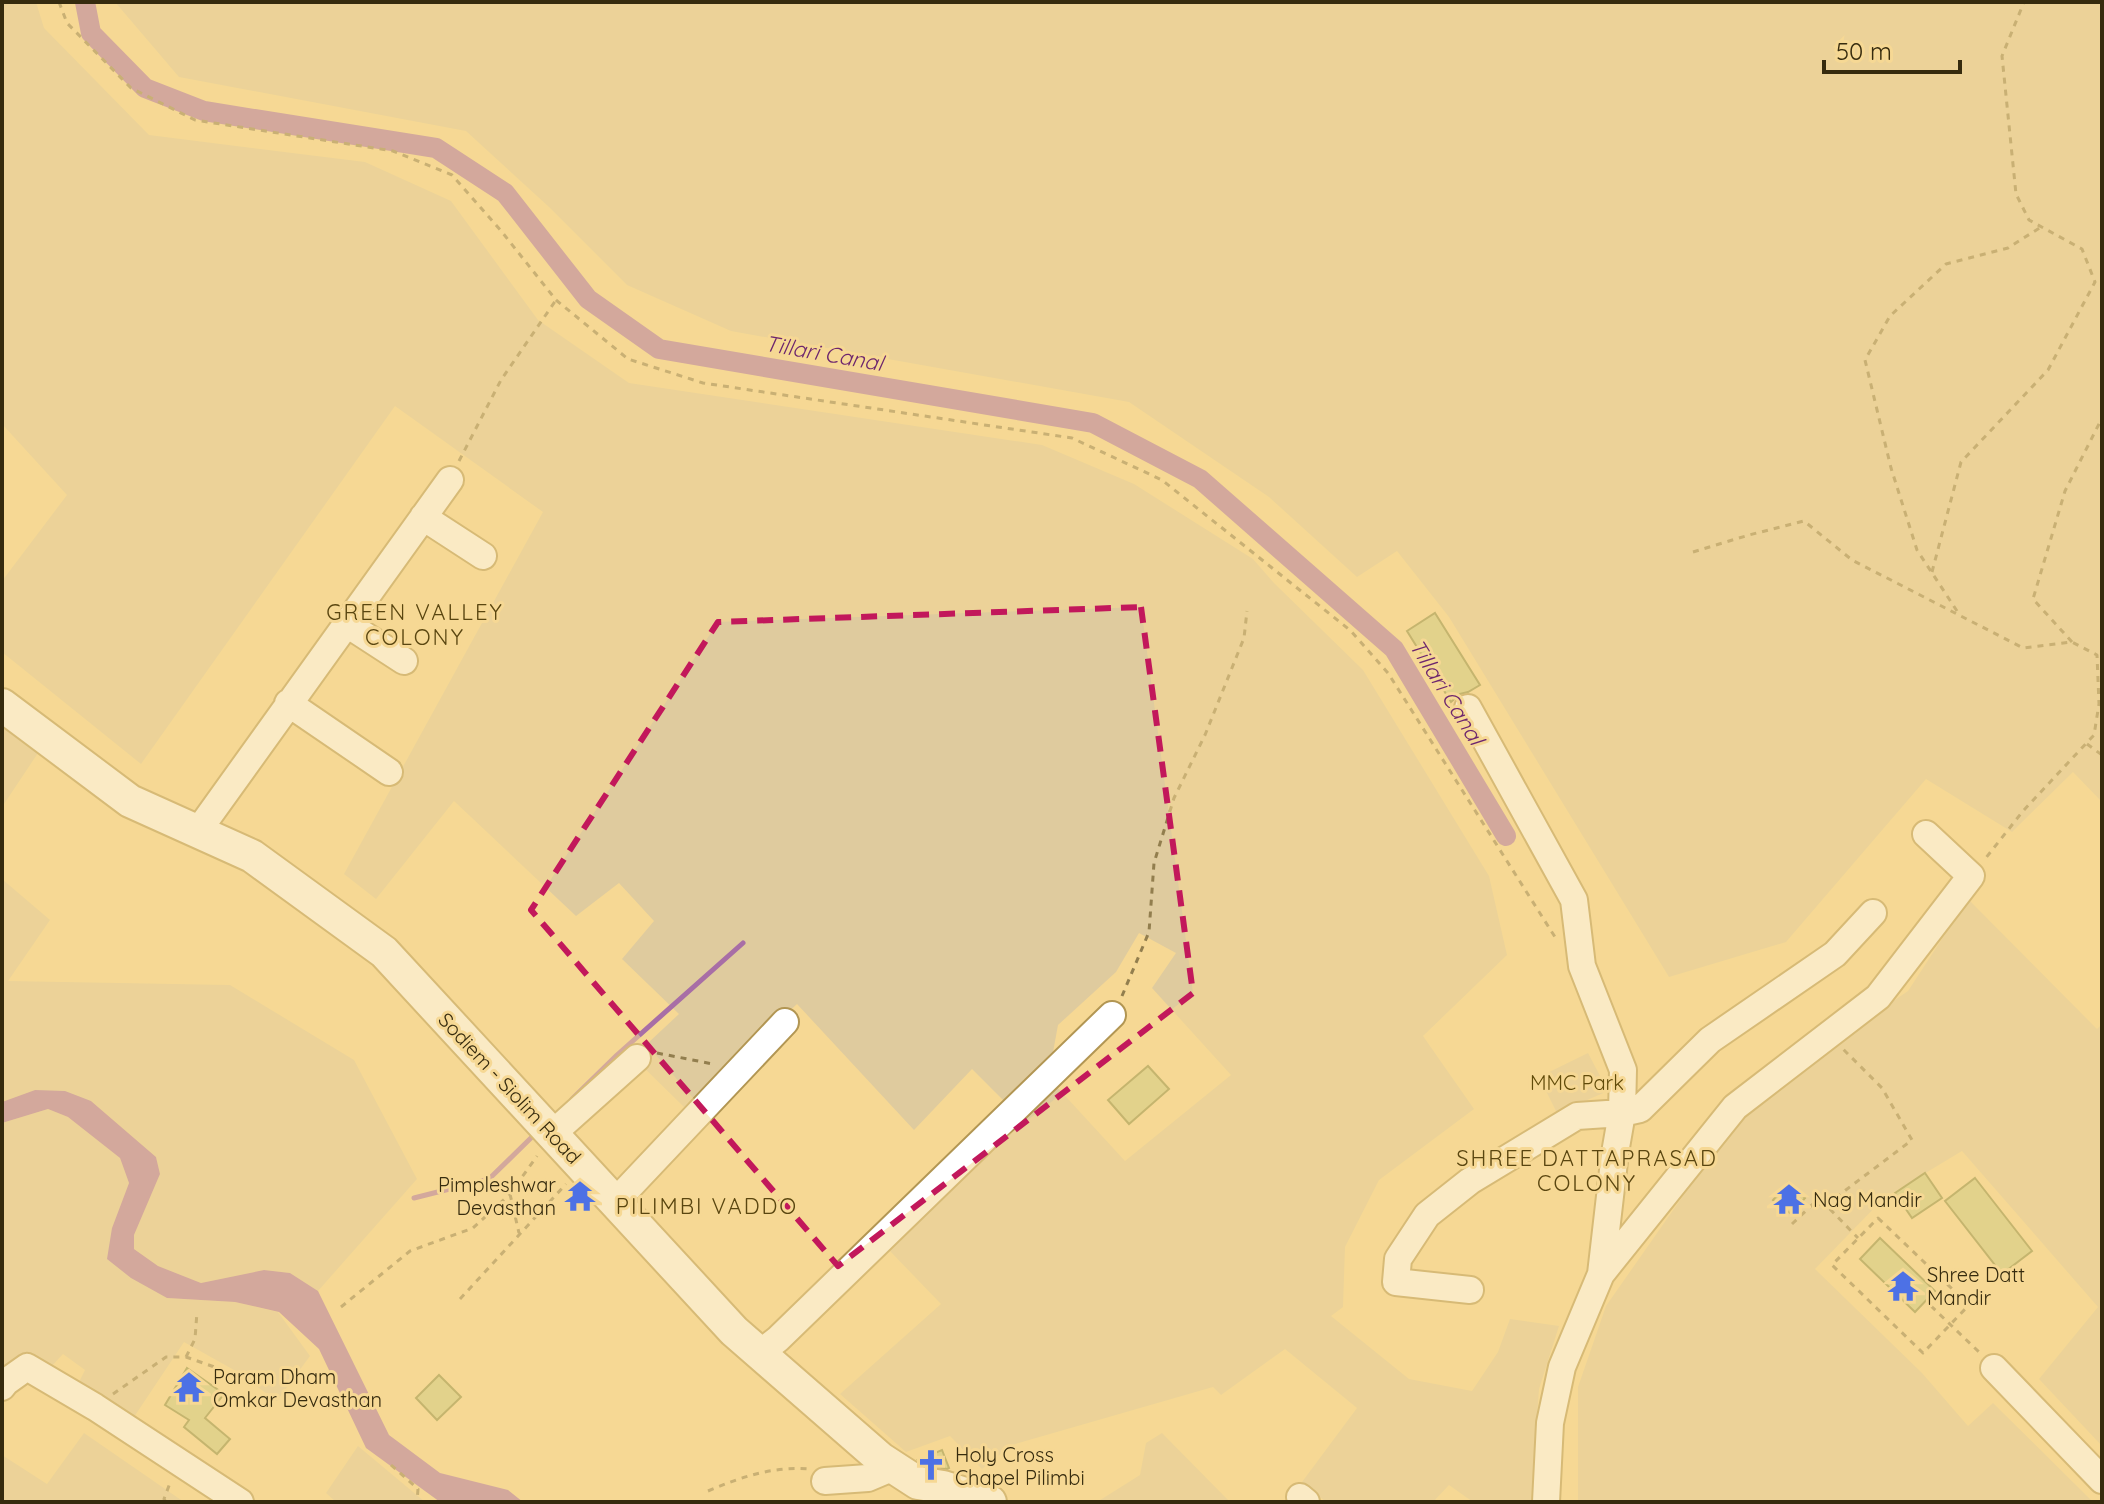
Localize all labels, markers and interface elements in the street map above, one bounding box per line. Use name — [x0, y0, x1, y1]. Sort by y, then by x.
scale bar — [1824, 24, 1960, 74]
text: 50 m — [1836, 36, 1892, 66]
water label: Tillari Canal — [763, 329, 888, 378]
district label: GREEN VALLEY COLONY — [326, 598, 504, 651]
water label: Tillari Canal — [1403, 634, 1492, 753]
street label: Sodiem - Siolim Road — [433, 1007, 587, 1169]
park label: MMC Park — [1530, 1070, 1624, 1095]
district label: SHREE DATTAPRASAD COLONY — [1456, 1144, 1718, 1197]
place label: Pimpleshwar Devasthan — [438, 1172, 556, 1220]
temple icon: Pimpleshwar Devasthan — [563, 1179, 597, 1213]
temple icon: Nag Mandir — [1772, 1182, 1806, 1216]
place label: Nag Mandir — [1813, 1187, 1922, 1212]
district label: PILIMBI VADDO — [616, 1192, 798, 1220]
place label: Shree Datt Mandir — [1927, 1262, 2025, 1310]
temple icon: Shree Datt Mandir — [1886, 1269, 1920, 1303]
place label: Param Dham Omkar Devasthan — [213, 1364, 382, 1412]
temple icon: Param Dham Omkar Devasthan — [172, 1370, 206, 1404]
place label: Holy Cross Chapel Pilimbi — [955, 1442, 1085, 1490]
church icon: Holy Cross Chapel Pilimbi — [914, 1448, 948, 1482]

